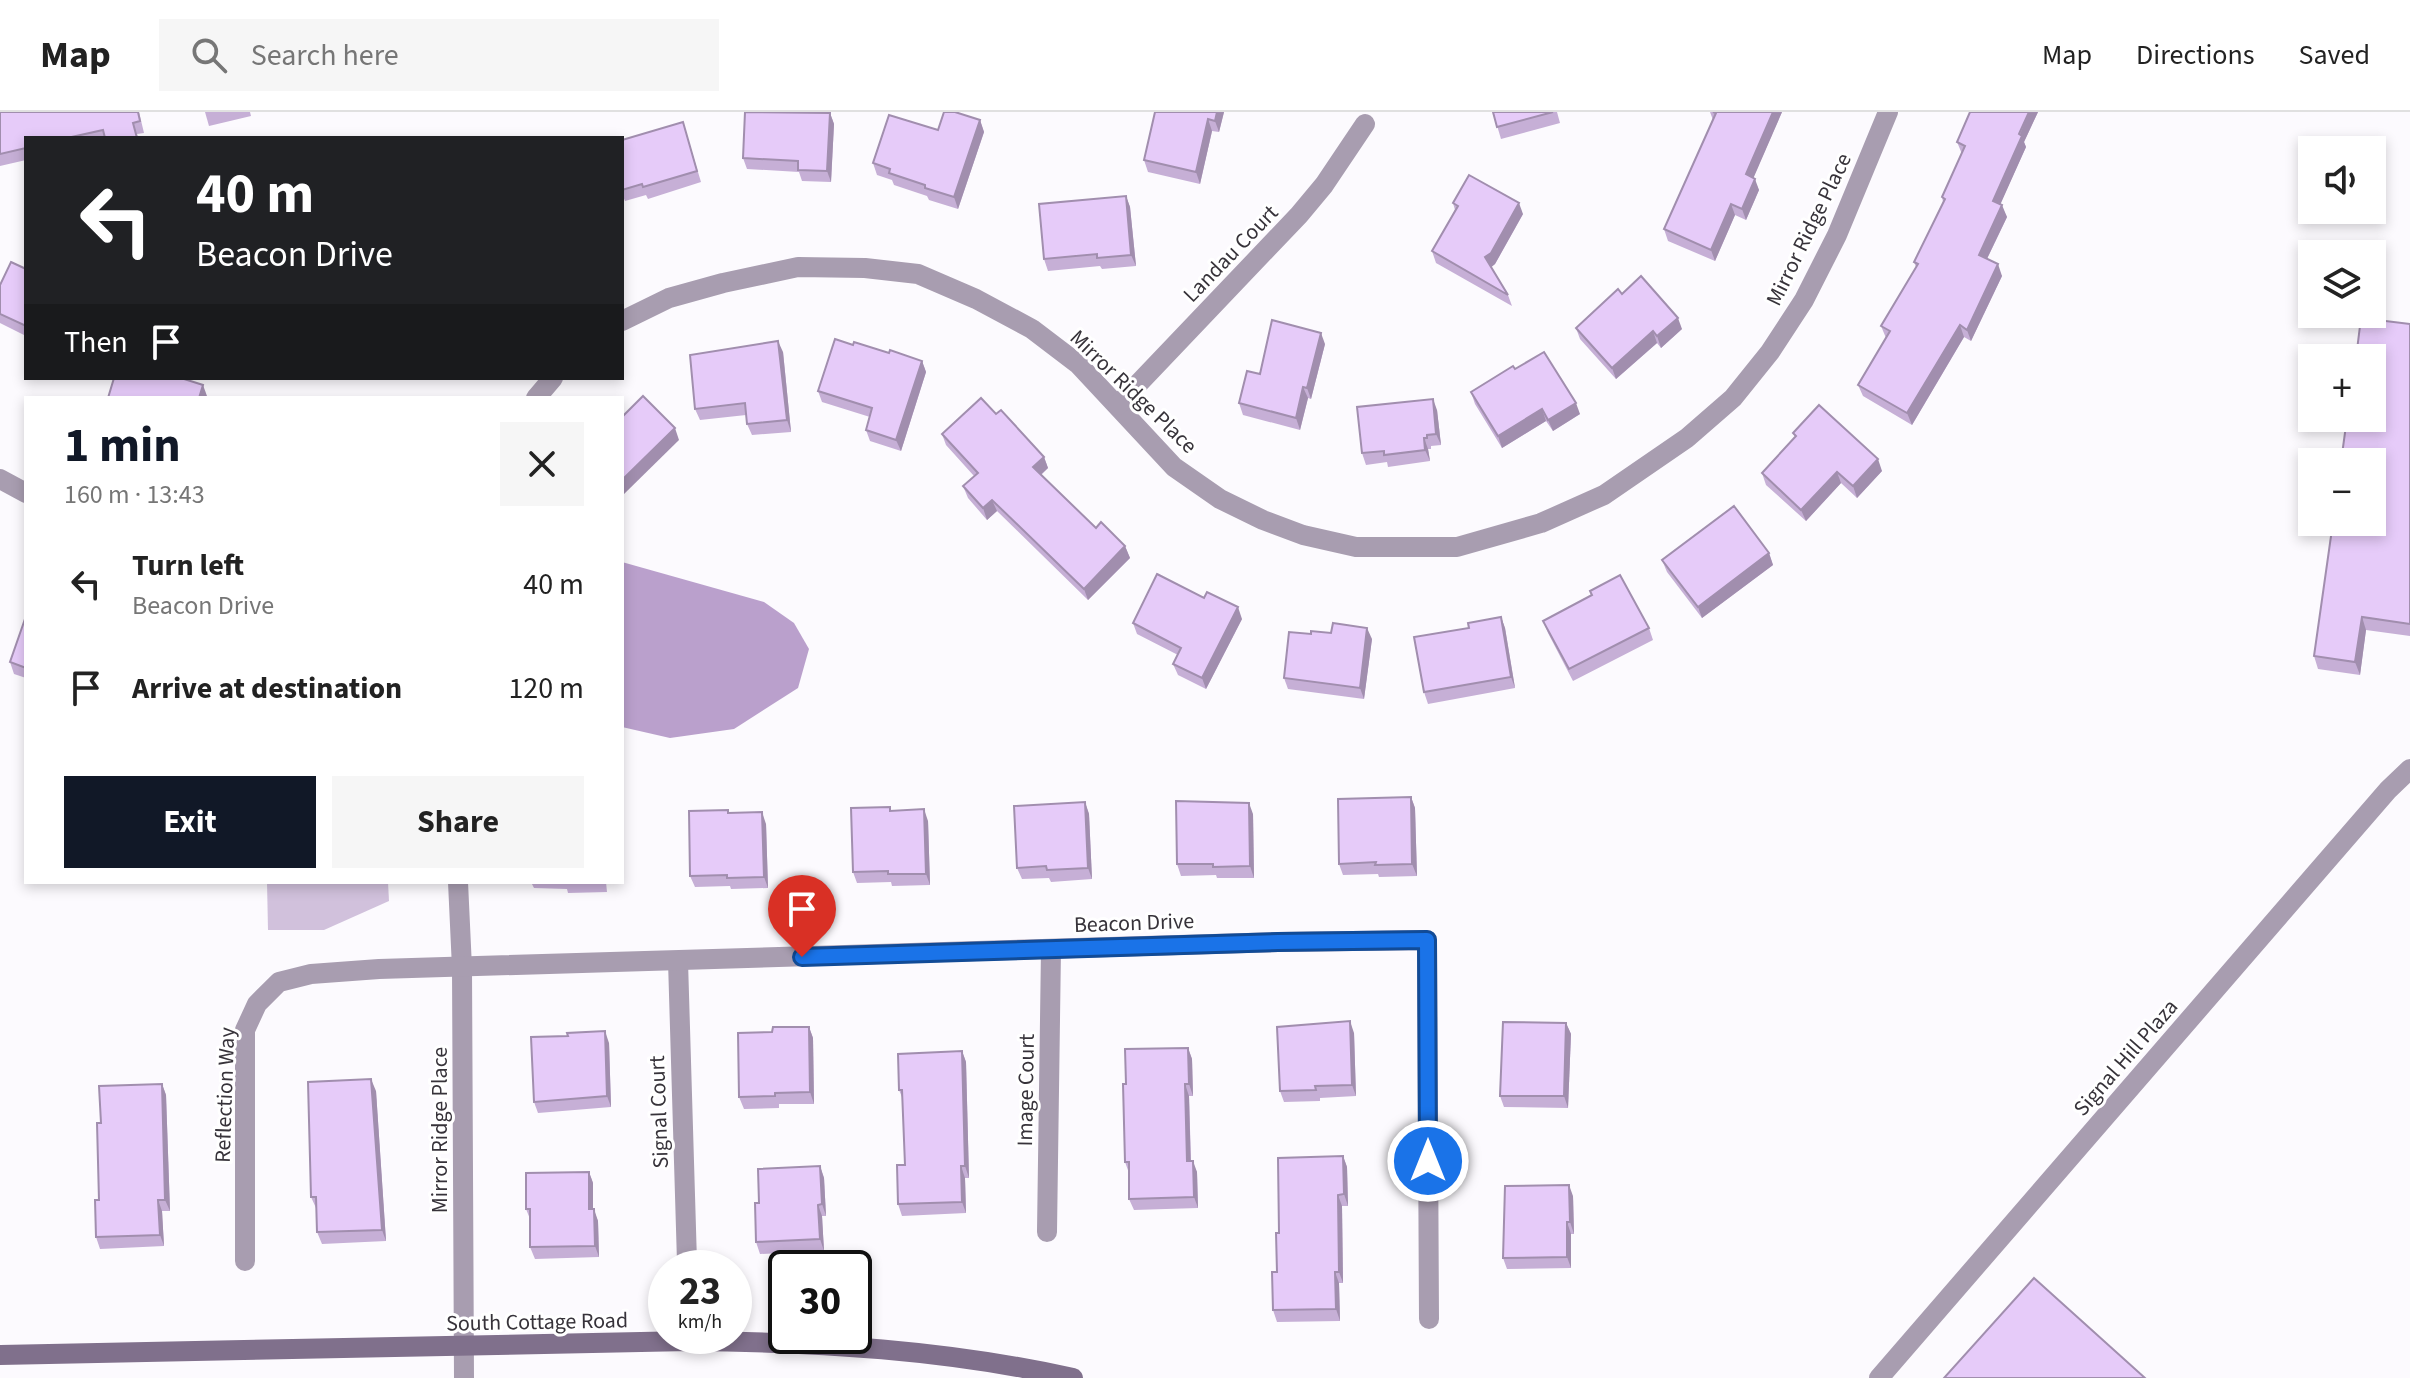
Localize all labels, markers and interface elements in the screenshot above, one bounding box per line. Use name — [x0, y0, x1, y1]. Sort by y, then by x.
search box — [159, 19, 719, 91]
text: Map — [40, 28, 111, 82]
icon: search — [187, 33, 231, 77]
text: Search here — [251, 34, 399, 77]
text: Map — [2042, 35, 2092, 75]
text: Directions — [2136, 35, 2255, 75]
text: Saved — [2299, 35, 2370, 75]
map controls — [2298, 136, 2386, 536]
button: sound — [2298, 136, 2386, 224]
street label: Mirror Ridge Place — [1758, 148, 1860, 311]
text: 40 m — [196, 155, 314, 234]
icon: left — [64, 168, 168, 272]
street label: Landau Court — [1176, 197, 1286, 310]
text: Beacon Drive — [196, 229, 393, 280]
button: layers — [2298, 240, 2386, 328]
icon: arrive — [144, 320, 188, 364]
text: Then — [64, 321, 128, 364]
street label: Mirror Ridge Place — [1062, 322, 1204, 461]
button: + — [2298, 344, 2386, 432]
text: 1 min — [64, 412, 181, 480]
button: close — [500, 422, 584, 506]
button: − — [2298, 448, 2386, 536]
text: 160 m · 13:43 — [64, 476, 205, 513]
text: Turn left — [132, 544, 244, 587]
icon: left — [64, 562, 108, 606]
text: 40 m — [523, 563, 584, 606]
text: Beacon Drive — [132, 587, 274, 624]
icon: arrive — [64, 666, 108, 710]
text: Arrive at destination — [132, 667, 402, 710]
text: 120 m — [508, 667, 584, 710]
button: Exit — [64, 776, 316, 868]
button: Share — [332, 776, 584, 868]
pin — [768, 875, 836, 957]
icon: arrive — [780, 887, 824, 931]
street label: Beacon Drive — [1073, 905, 1195, 941]
street label: Signal Hill Plaza — [2066, 992, 2186, 1123]
street label: Reflection Way — [207, 1026, 243, 1163]
street label: Image Court — [1009, 1033, 1043, 1147]
street label: Mirror Ridge Place — [424, 1047, 456, 1213]
street label: Signal Court — [641, 1054, 677, 1169]
position arrow — [1386, 1119, 1470, 1203]
speed limit sign: 30 — [768, 1250, 872, 1354]
text: 23 — [679, 1263, 721, 1320]
street label: South Cottage Road — [446, 1304, 628, 1340]
text: km/h — [678, 1308, 722, 1336]

